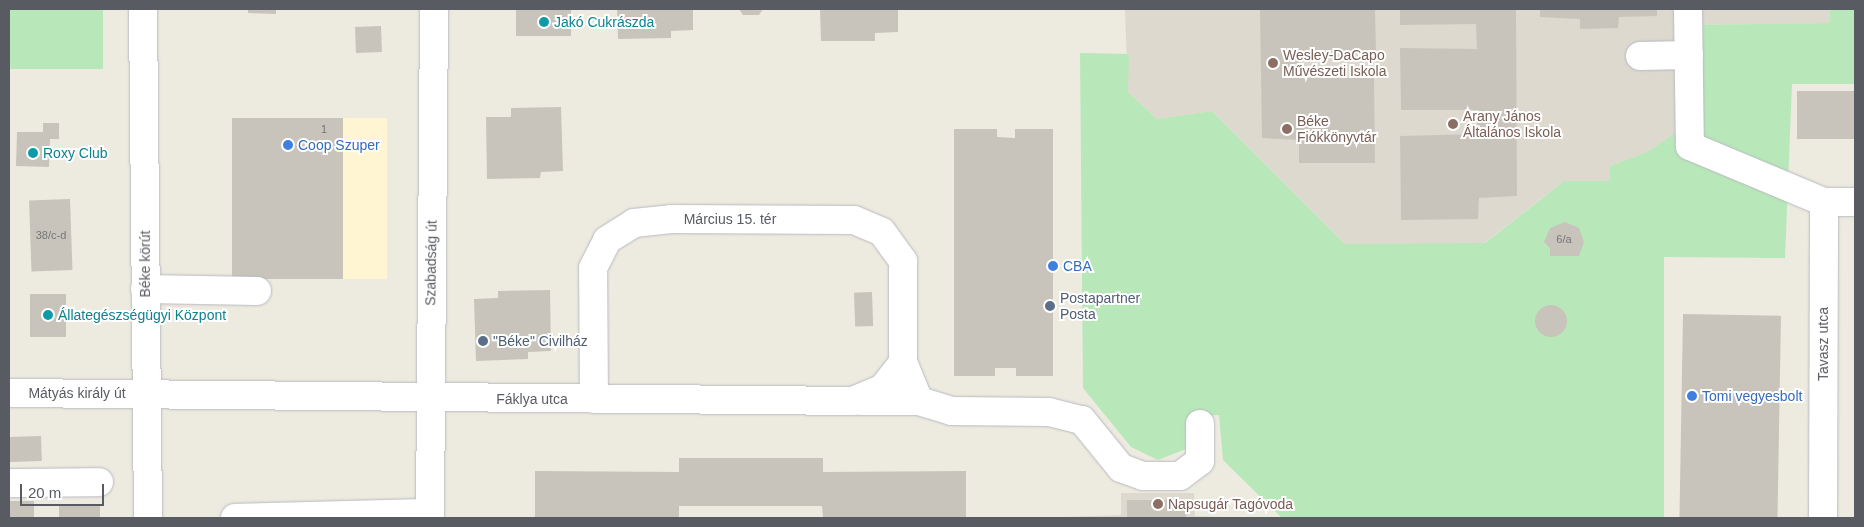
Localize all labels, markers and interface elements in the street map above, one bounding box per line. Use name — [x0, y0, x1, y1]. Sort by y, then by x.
place label: Jakó Cukrászda — [554, 14, 654, 30]
marker: Jakó Cukrászda — [538, 16, 550, 28]
place label: Wesley-DaCapo Művészeti Iskola — [1283, 47, 1386, 80]
marker: Wesley-DaCapo Művészeti Iskola — [1267, 57, 1279, 69]
place label: Arany János Általános Iskola — [1463, 108, 1561, 140]
place label: Béke Fiókkönyvtár — [1297, 113, 1376, 146]
marker: Arany János Általános Iskola — [1447, 118, 1459, 130]
house number: 1 — [321, 122, 327, 136]
marker: Béke Fiókkönyvtár — [1281, 123, 1293, 135]
place label: Coop Szuper — [298, 137, 380, 153]
marker: Coop Szuper — [282, 139, 294, 151]
place label: Roxy Club — [43, 145, 108, 161]
marker: Roxy Club — [27, 147, 39, 159]
street label: Március 15. tér — [684, 211, 776, 227]
street label: Szabadság út — [422, 220, 440, 306]
house number: 38/c-d — [36, 228, 66, 242]
street label: Béke körút — [137, 231, 153, 297]
house number: 6/a — [1556, 232, 1572, 246]
place label: CBA — [1063, 258, 1092, 274]
marker: CBA — [1047, 260, 1059, 272]
place label: Postapartner Posta — [1060, 290, 1140, 322]
marker: Postapartner Posta — [1044, 300, 1056, 312]
place label: Állategészségügyi Központ — [58, 307, 226, 323]
street label: Tavasz utca — [1815, 307, 1831, 381]
marker: Állategészségügyi Központ — [42, 309, 54, 321]
place label: "Béke" Civilház — [493, 333, 588, 349]
marker: "Béke" Civilház — [477, 335, 489, 347]
street label: Mátyás király út — [28, 385, 126, 401]
place label: Tomi vegyesbolt — [1702, 388, 1802, 404]
marker: Tomi vegyesbolt — [1686, 390, 1698, 402]
street label: Fáklya utca — [496, 391, 568, 407]
scale bar — [22, 474, 106, 506]
text: 20 m — [28, 484, 61, 501]
place label: Napsugár Tagóvoda — [1168, 496, 1293, 512]
marker: Napsugár Tagóvoda — [1152, 498, 1164, 510]

